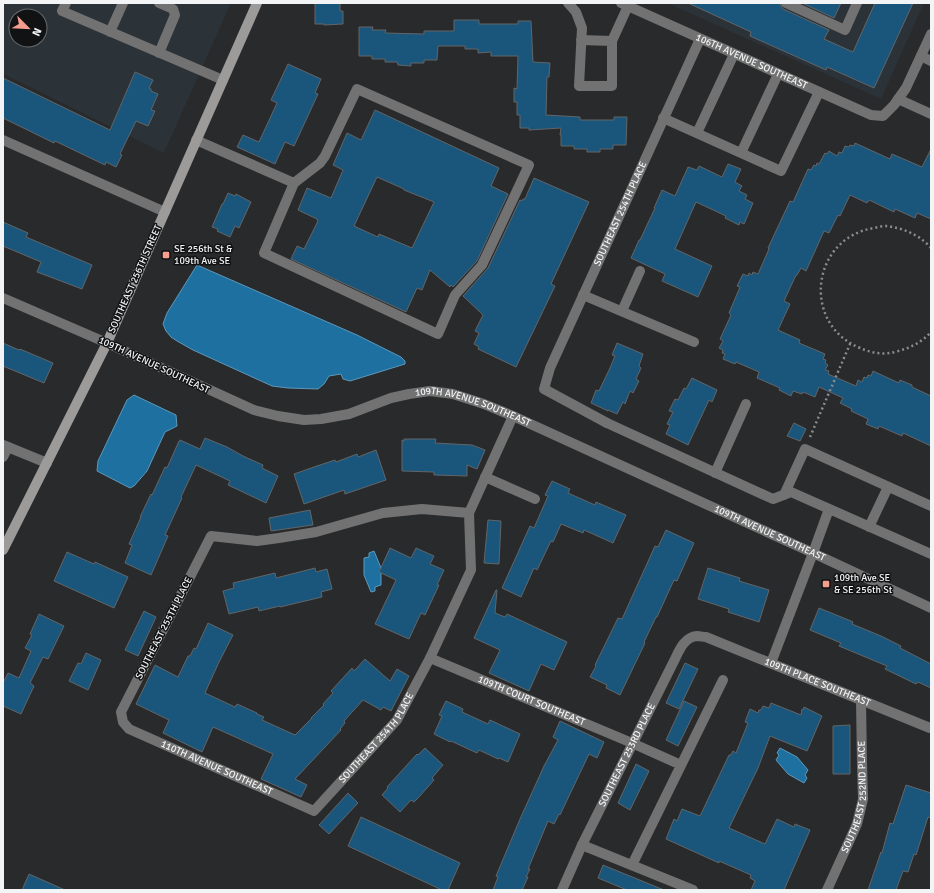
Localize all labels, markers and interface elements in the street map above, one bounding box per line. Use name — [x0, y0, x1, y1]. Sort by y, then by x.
north arrow — [8, 8, 48, 48]
text: N — [29, 26, 44, 38]
street label: 106TH AVENUE SOUTHEAST — [694, 31, 809, 92]
street label: SOUTHEAST 254TH PLACE — [591, 159, 649, 268]
street label: SOUTHEAST 256TH STREET — [106, 223, 164, 335]
place label: SE 256th St & 109th Ave SE — [174, 243, 233, 267]
marker: SE 256th St & 109th Ave SE — [161, 250, 171, 260]
street label: 109TH AVENUE SOUTHEAST — [97, 334, 211, 396]
street label: 109TH AVENUE SOUTHEAST — [414, 385, 533, 429]
street label: 109TH AVENUE SOUTHEAST — [712, 503, 827, 564]
place label: 109th Ave SE & SE 256th St — [834, 572, 893, 596]
street label: SOUTHEAST 255TH PLACE — [133, 575, 195, 681]
marker: 109th Ave SE & SE 256th St — [821, 579, 831, 589]
street label: 109TH PLACE SOUTHEAST — [763, 655, 872, 709]
street label: 109TH COURT SOUTHEAST — [476, 673, 587, 729]
street label: SOUTHEAST 254TH PLACE — [336, 690, 417, 786]
street label: SOUTHEAST 253RD PLACE — [596, 701, 658, 809]
street label: 110TH AVENUE SOUTHEAST — [159, 738, 275, 798]
street label: SOUTHEAST 252ND PLACE — [839, 740, 869, 855]

